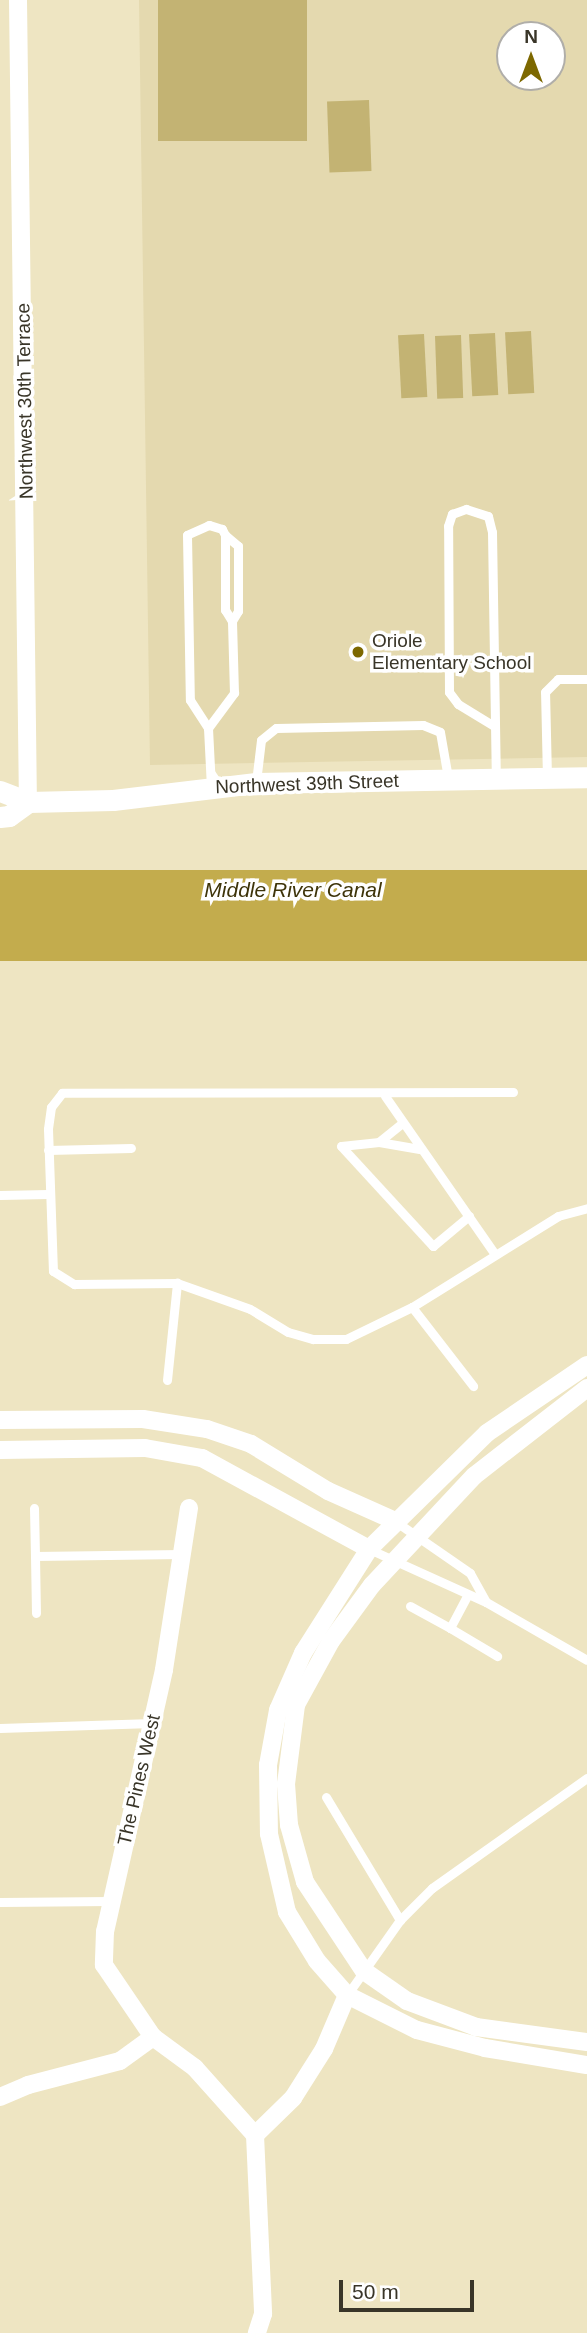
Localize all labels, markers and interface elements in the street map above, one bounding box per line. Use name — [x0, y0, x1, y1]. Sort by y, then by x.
north arrow — [496, 21, 566, 91]
text: N — [524, 26, 538, 47]
street label: Northwest 30th Terrace — [12, 303, 38, 499]
place label: Oriole Elementary School — [372, 630, 531, 674]
marker: Oriole Elementary School — [350, 644, 366, 660]
street label: Northwest 39th Street — [215, 769, 399, 799]
water label: Middle River Canal — [204, 877, 382, 903]
street label: The Pines West — [113, 1712, 165, 1848]
scale bar — [342, 2266, 477, 2310]
text: 50 m — [352, 2280, 399, 2303]

